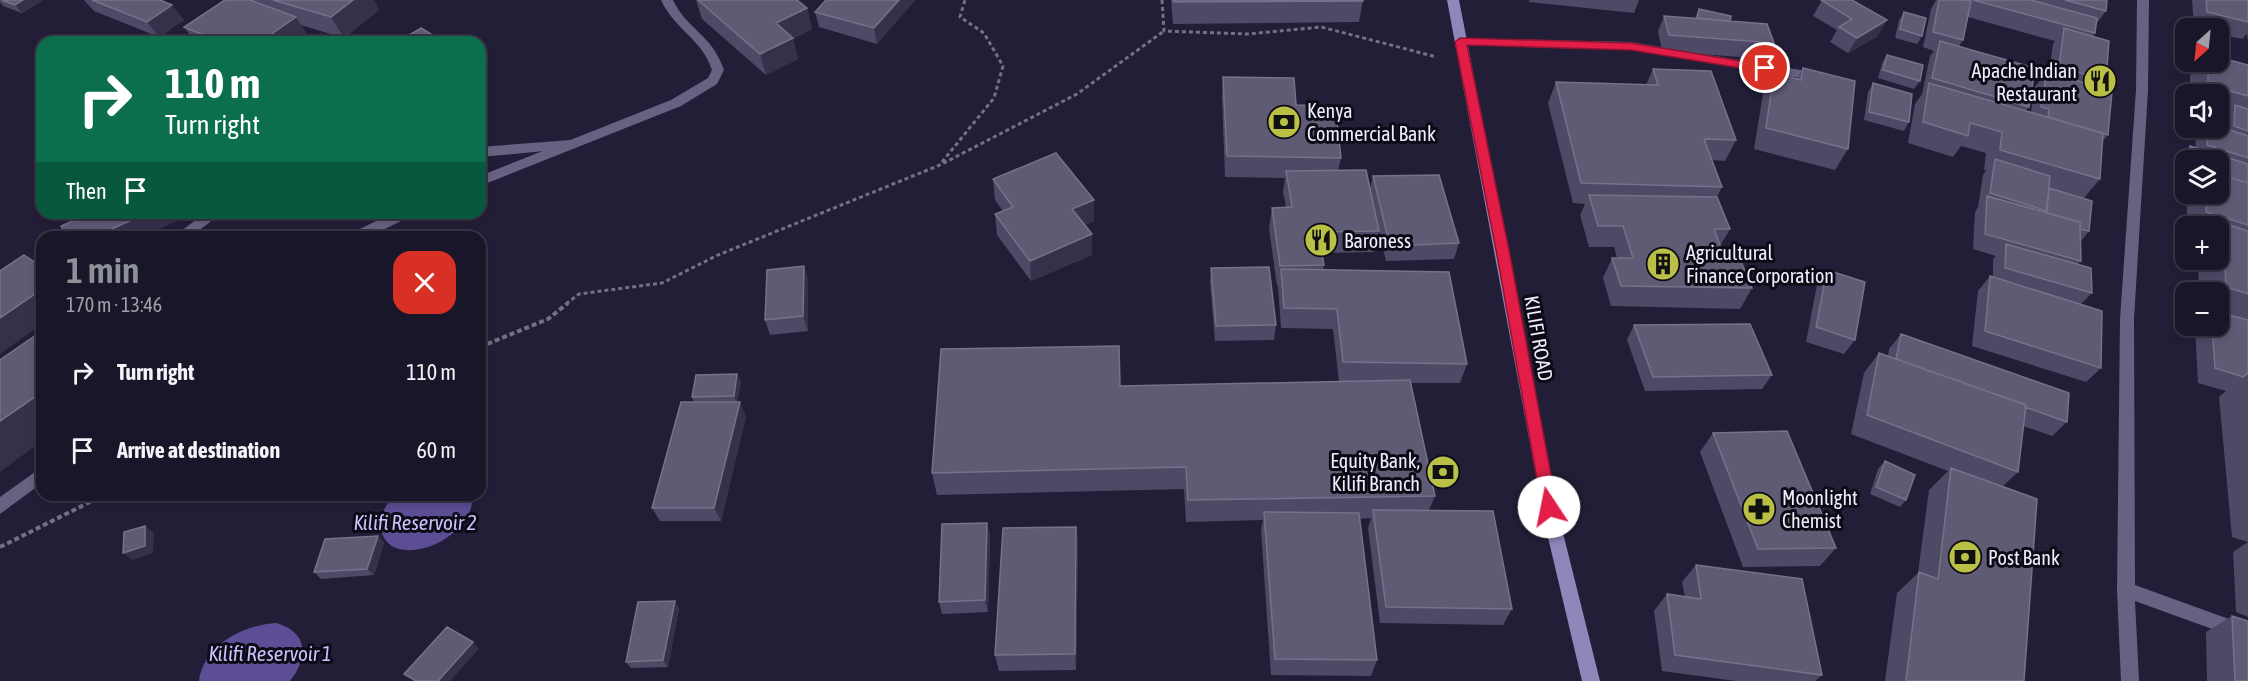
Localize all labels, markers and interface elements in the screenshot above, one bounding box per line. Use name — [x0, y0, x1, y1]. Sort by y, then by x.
north arrow — [2175, 18, 2229, 72]
map controls — [2175, 18, 2229, 336]
pin — [1739, 42, 1790, 93]
icon: arrive — [1748, 51, 1781, 84]
text: 110 m — [165, 59, 260, 107]
place label: Apache Indian Restaurant — [1972, 59, 2077, 105]
icon: right — [66, 60, 144, 138]
restaurant icon: Apache Indian Restaurant — [2082, 63, 2118, 99]
button: sound — [2175, 84, 2229, 138]
place label: Kenya Commercial Bank — [1307, 99, 1436, 145]
bank icon: Kenya Commercial Bank — [1266, 104, 1302, 140]
text: Turn right — [165, 109, 260, 140]
button: layers — [2175, 150, 2229, 204]
icon: arrive — [119, 174, 152, 207]
text: Then — [66, 178, 107, 204]
button: + — [2175, 216, 2229, 270]
restaurant icon: Baroness — [1303, 222, 1339, 258]
place label: Baroness — [1344, 229, 1411, 252]
place label: Agricultural Finance Corporation — [1686, 241, 1834, 287]
building icon: Agricultural Finance Corporation — [1645, 246, 1681, 282]
text: 1 min — [66, 249, 140, 291]
button: close — [393, 251, 456, 314]
button: − — [2175, 282, 2229, 336]
text: 170 m · 13:46 — [66, 293, 162, 316]
street label: KILIFI ROAD — [1520, 294, 1558, 382]
icon: right — [66, 356, 99, 389]
text: Turn right — [117, 359, 194, 385]
text: 110 m — [406, 359, 456, 385]
icon: arrive — [66, 434, 99, 467]
text: Arrive at destination — [117, 437, 280, 463]
text: 60 m — [416, 437, 456, 463]
place label: Equity Bank, Kilifi Branch — [1330, 449, 1420, 495]
bank icon: Equity Bank, Kilifi Branch — [1425, 454, 1461, 490]
position arrow — [1517, 475, 1581, 539]
place label: Moonlight Chemist — [1782, 486, 1858, 532]
pharmacy icon: Moonlight Chemist — [1741, 491, 1777, 527]
water label: Kilifi Reservoir 2 — [353, 510, 477, 534]
bank icon: Post Bank — [1947, 539, 1983, 575]
place label: Post Bank — [1988, 546, 2060, 569]
water label: Kilifi Reservoir 1 — [208, 641, 332, 665]

